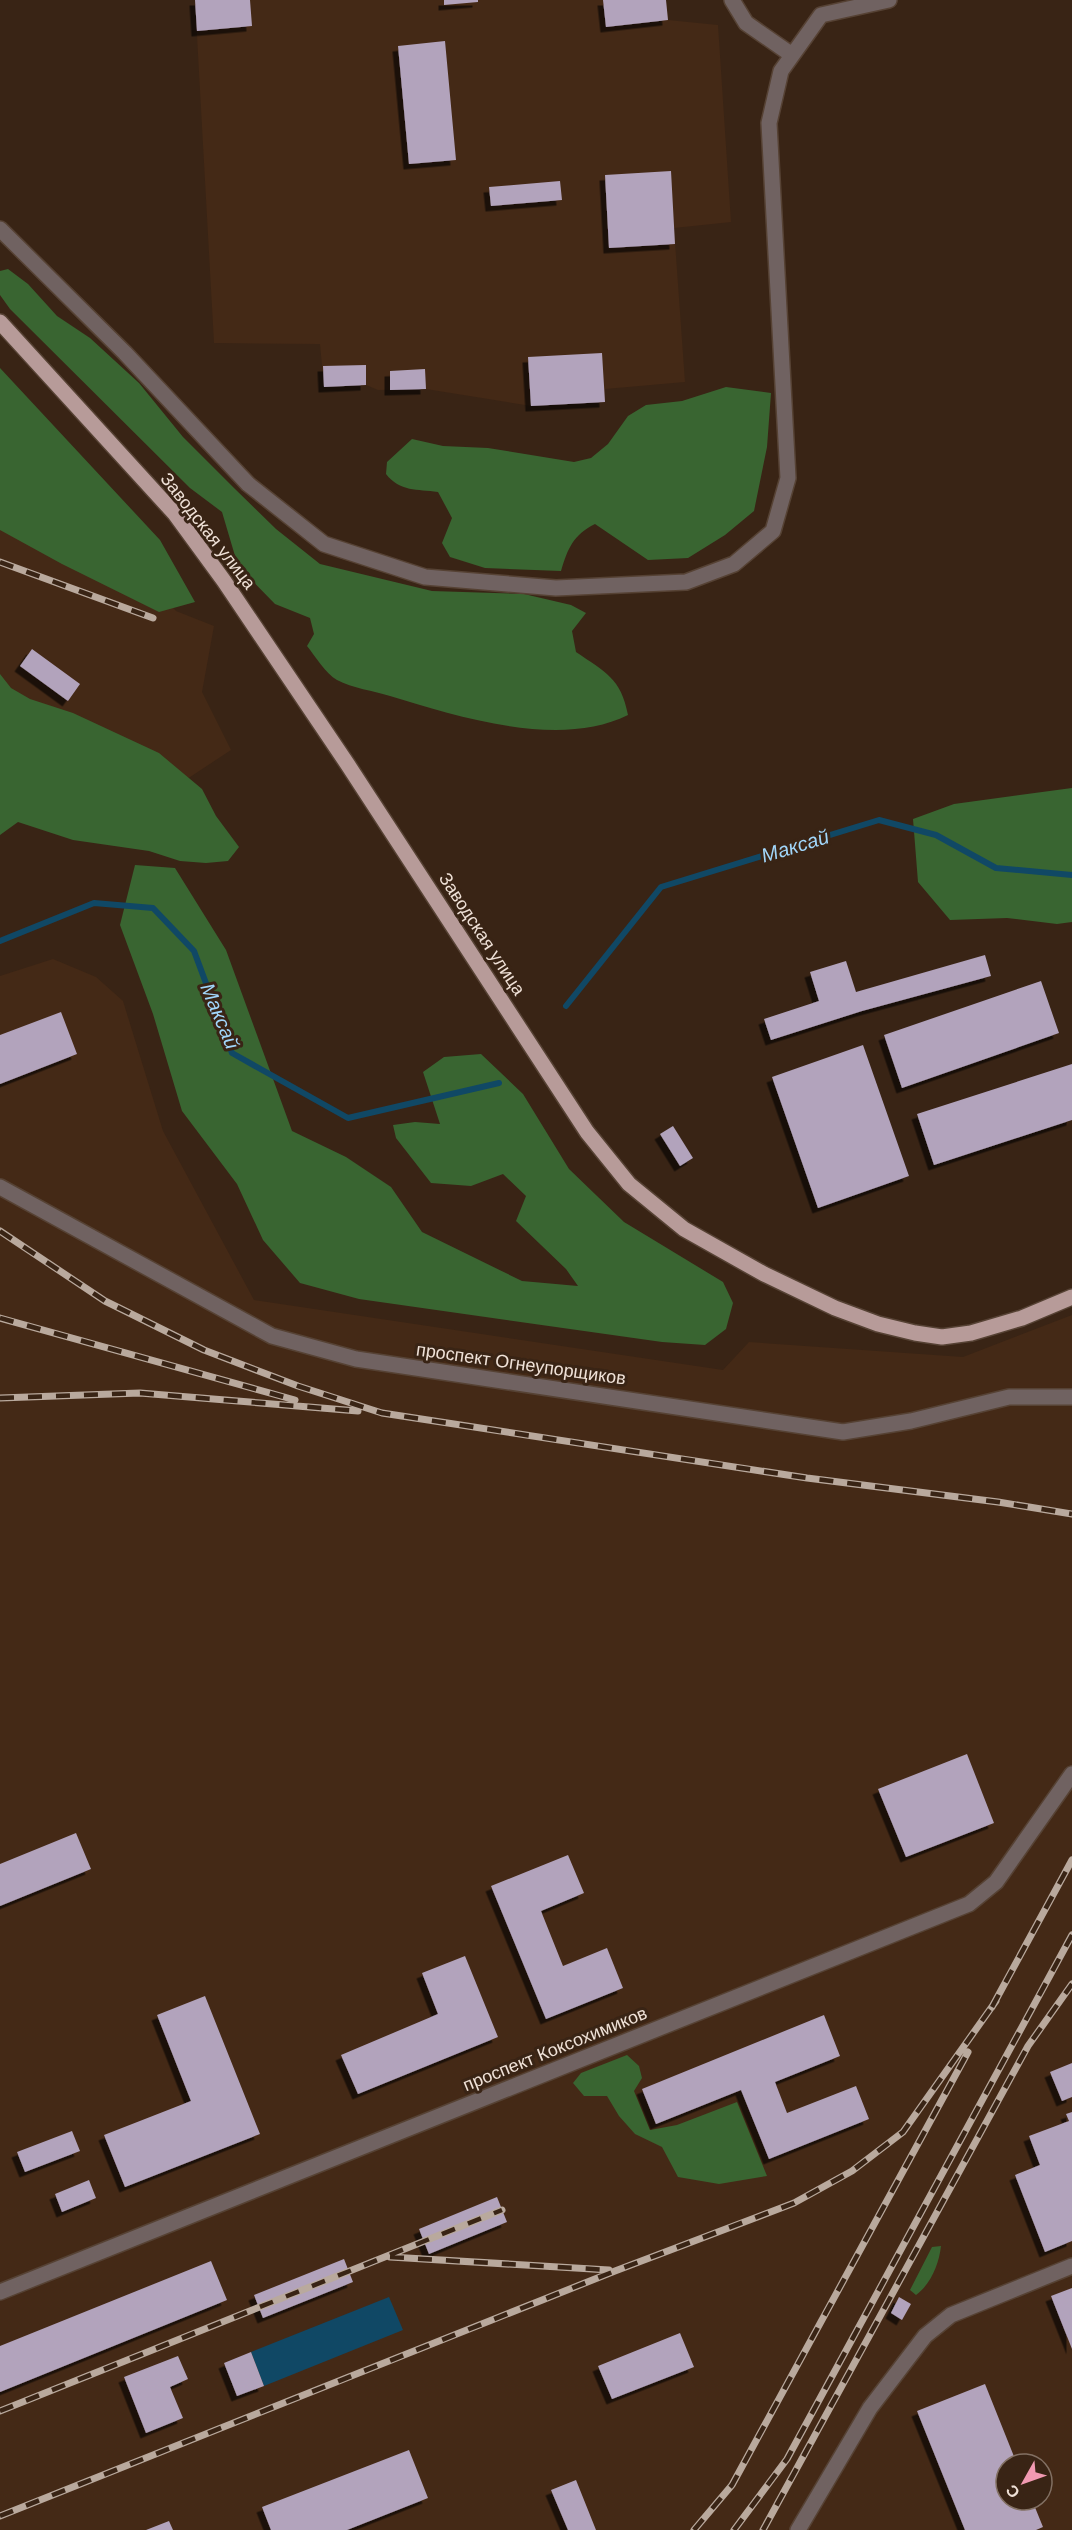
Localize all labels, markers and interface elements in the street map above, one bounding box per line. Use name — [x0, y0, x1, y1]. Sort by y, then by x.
street label: Заводская улица — [156, 469, 260, 594]
water label: Максай — [759, 825, 831, 867]
street label: Заводская улица — [435, 869, 530, 1000]
water label: Максай — [196, 980, 244, 1052]
street label: проспект Огнеупорщиков — [415, 1339, 627, 1389]
street label: проспект Коксохимиков — [460, 2003, 650, 2095]
north arrow — [994, 2452, 1054, 2512]
text: С — [1002, 2481, 1023, 2501]

